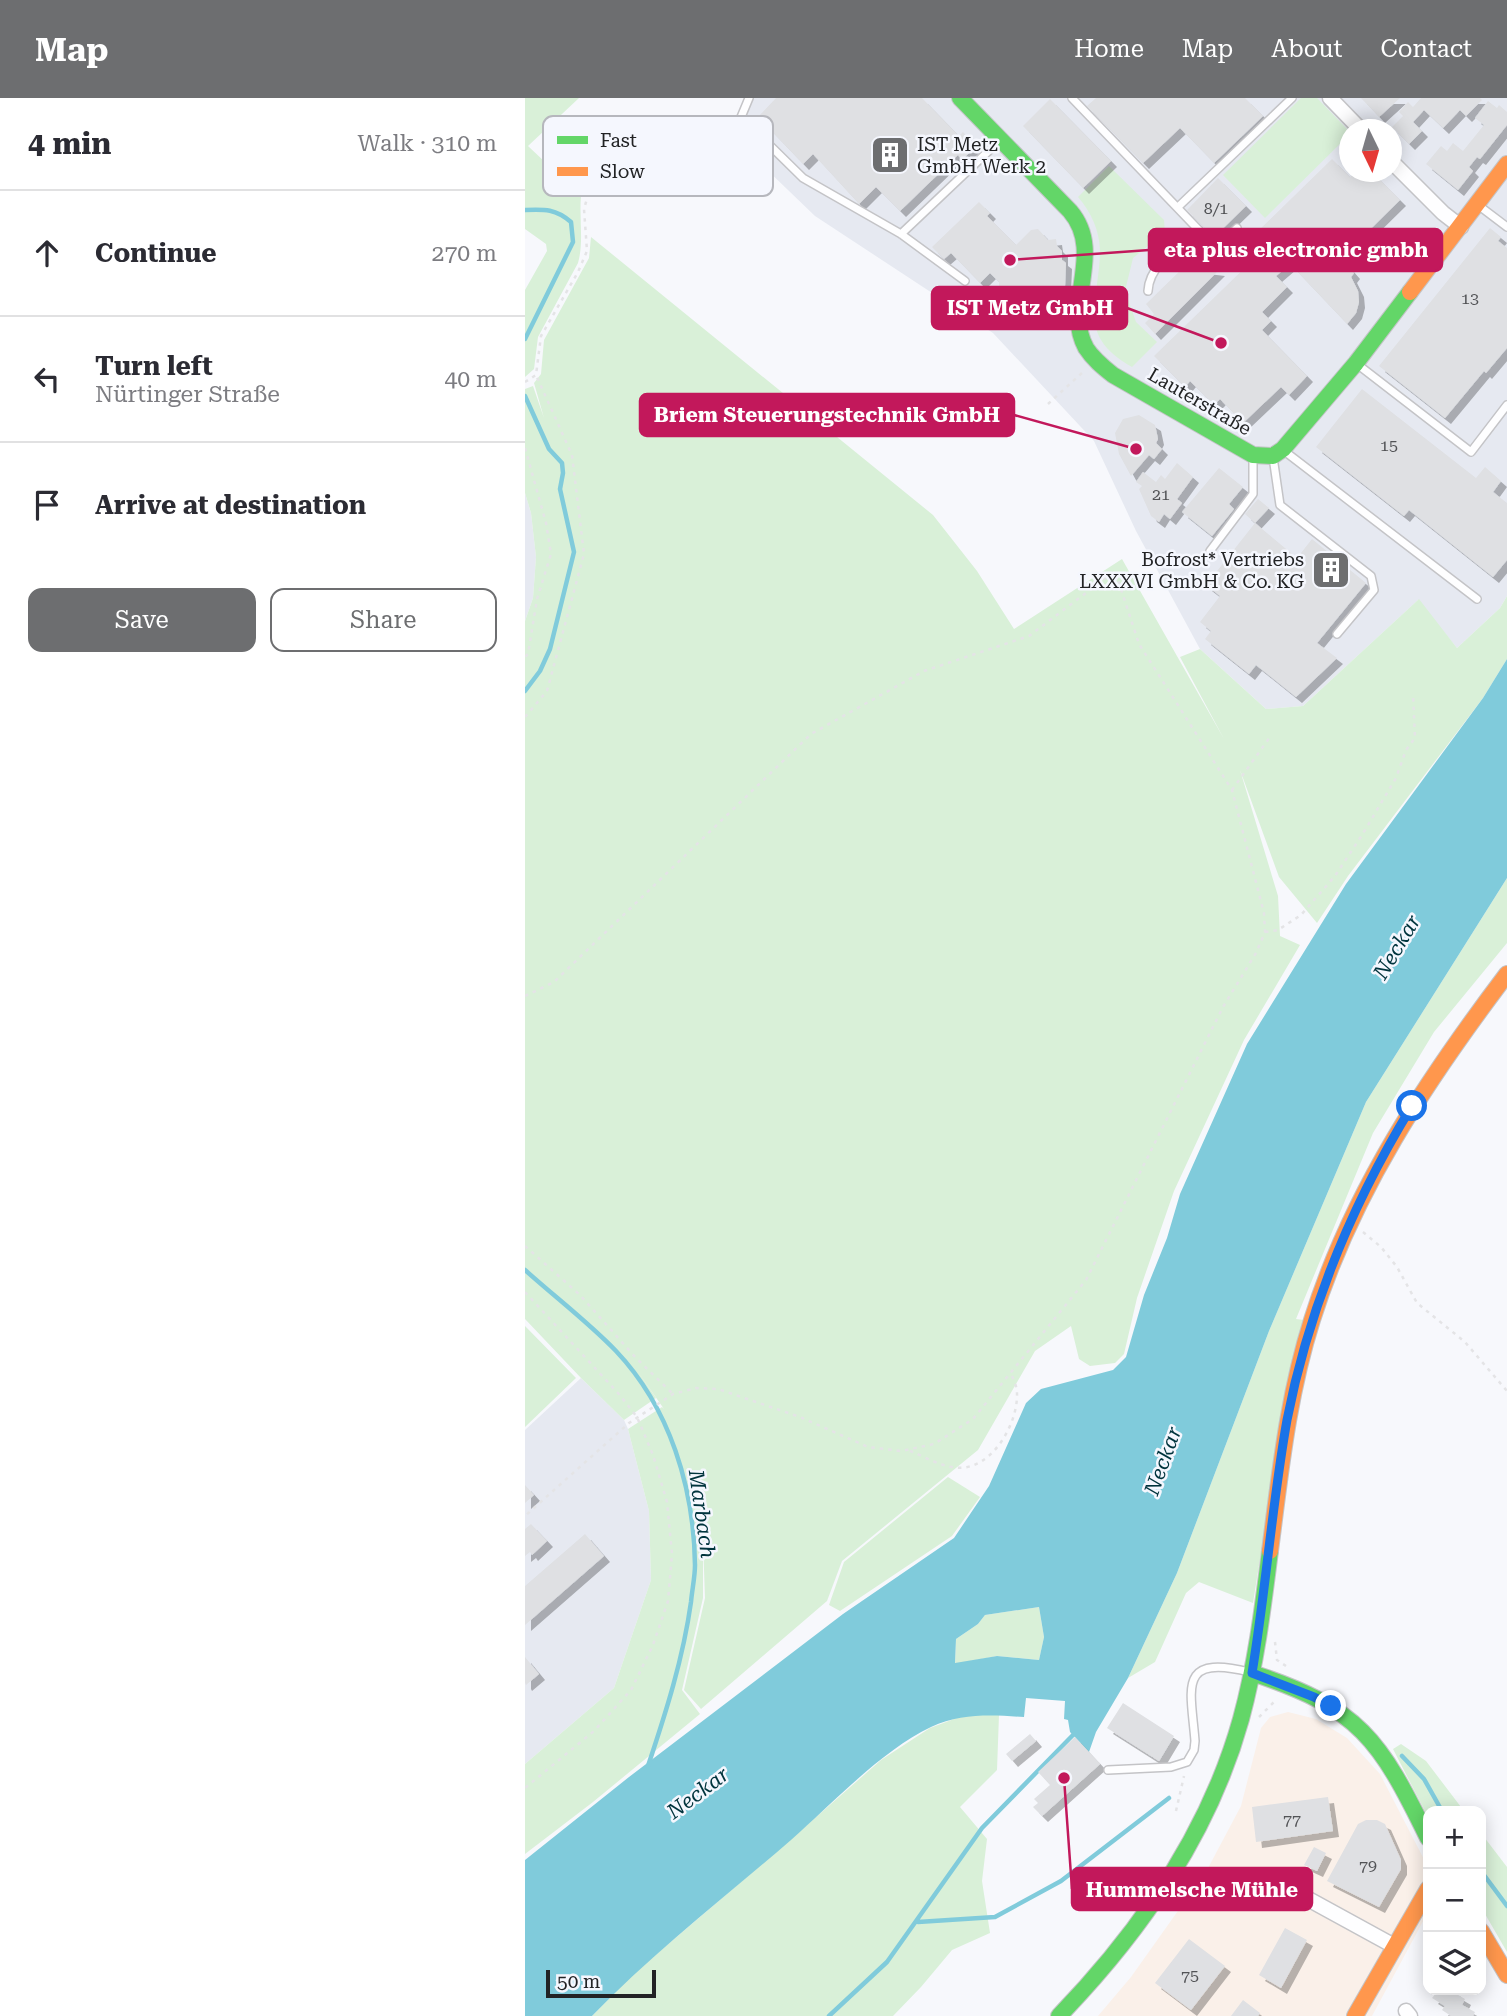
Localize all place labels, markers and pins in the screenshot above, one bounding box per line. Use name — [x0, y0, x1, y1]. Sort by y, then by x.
place label: IST Metz GmbH Werk 2 — [917, 133, 1046, 178]
building icon: IST Metz GmbH Werk 2 — [869, 134, 911, 176]
callout: eta plus electronic gmbh — [1149, 229, 1442, 271]
callout: IST Metz GmbH — [932, 287, 1127, 329]
callout: Briem Steuerungstechnik GmbH — [640, 394, 1014, 436]
place label: Bofrost* Vertriebs LXXXVI GmbH & Co. KG — [1079, 548, 1304, 593]
building icon: Bofrost* Vertriebs LXXXVI GmbH & Co. KG — [1310, 549, 1352, 591]
callout: Hummelsche Mühle — [1072, 1868, 1312, 1910]

